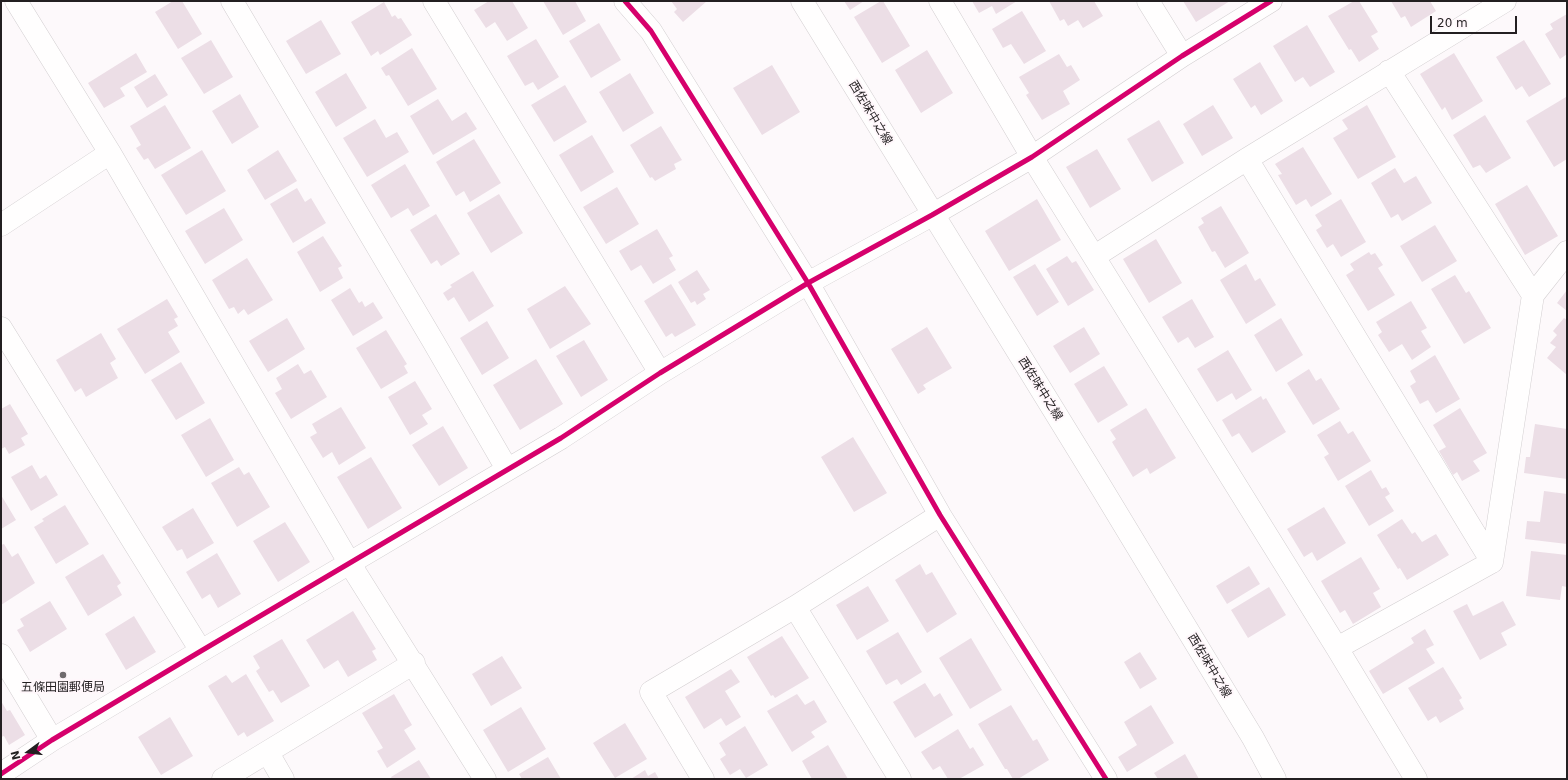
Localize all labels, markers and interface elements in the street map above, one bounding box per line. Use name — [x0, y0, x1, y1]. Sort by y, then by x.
scale bar — [1432, 8, 1519, 34]
text: 20 m — [1437, 16, 1468, 30]
street label: 西佐味中之線 — [845, 78, 895, 148]
street label: 西佐味中之線 — [1015, 355, 1065, 423]
street label: 西佐味中之線 — [1184, 631, 1234, 701]
marker: 五條田園郵便局 — [58, 670, 68, 680]
place label: 五條田園郵便局 — [21, 681, 105, 695]
north arrow — [8, 732, 48, 772]
text: N — [8, 749, 23, 761]

